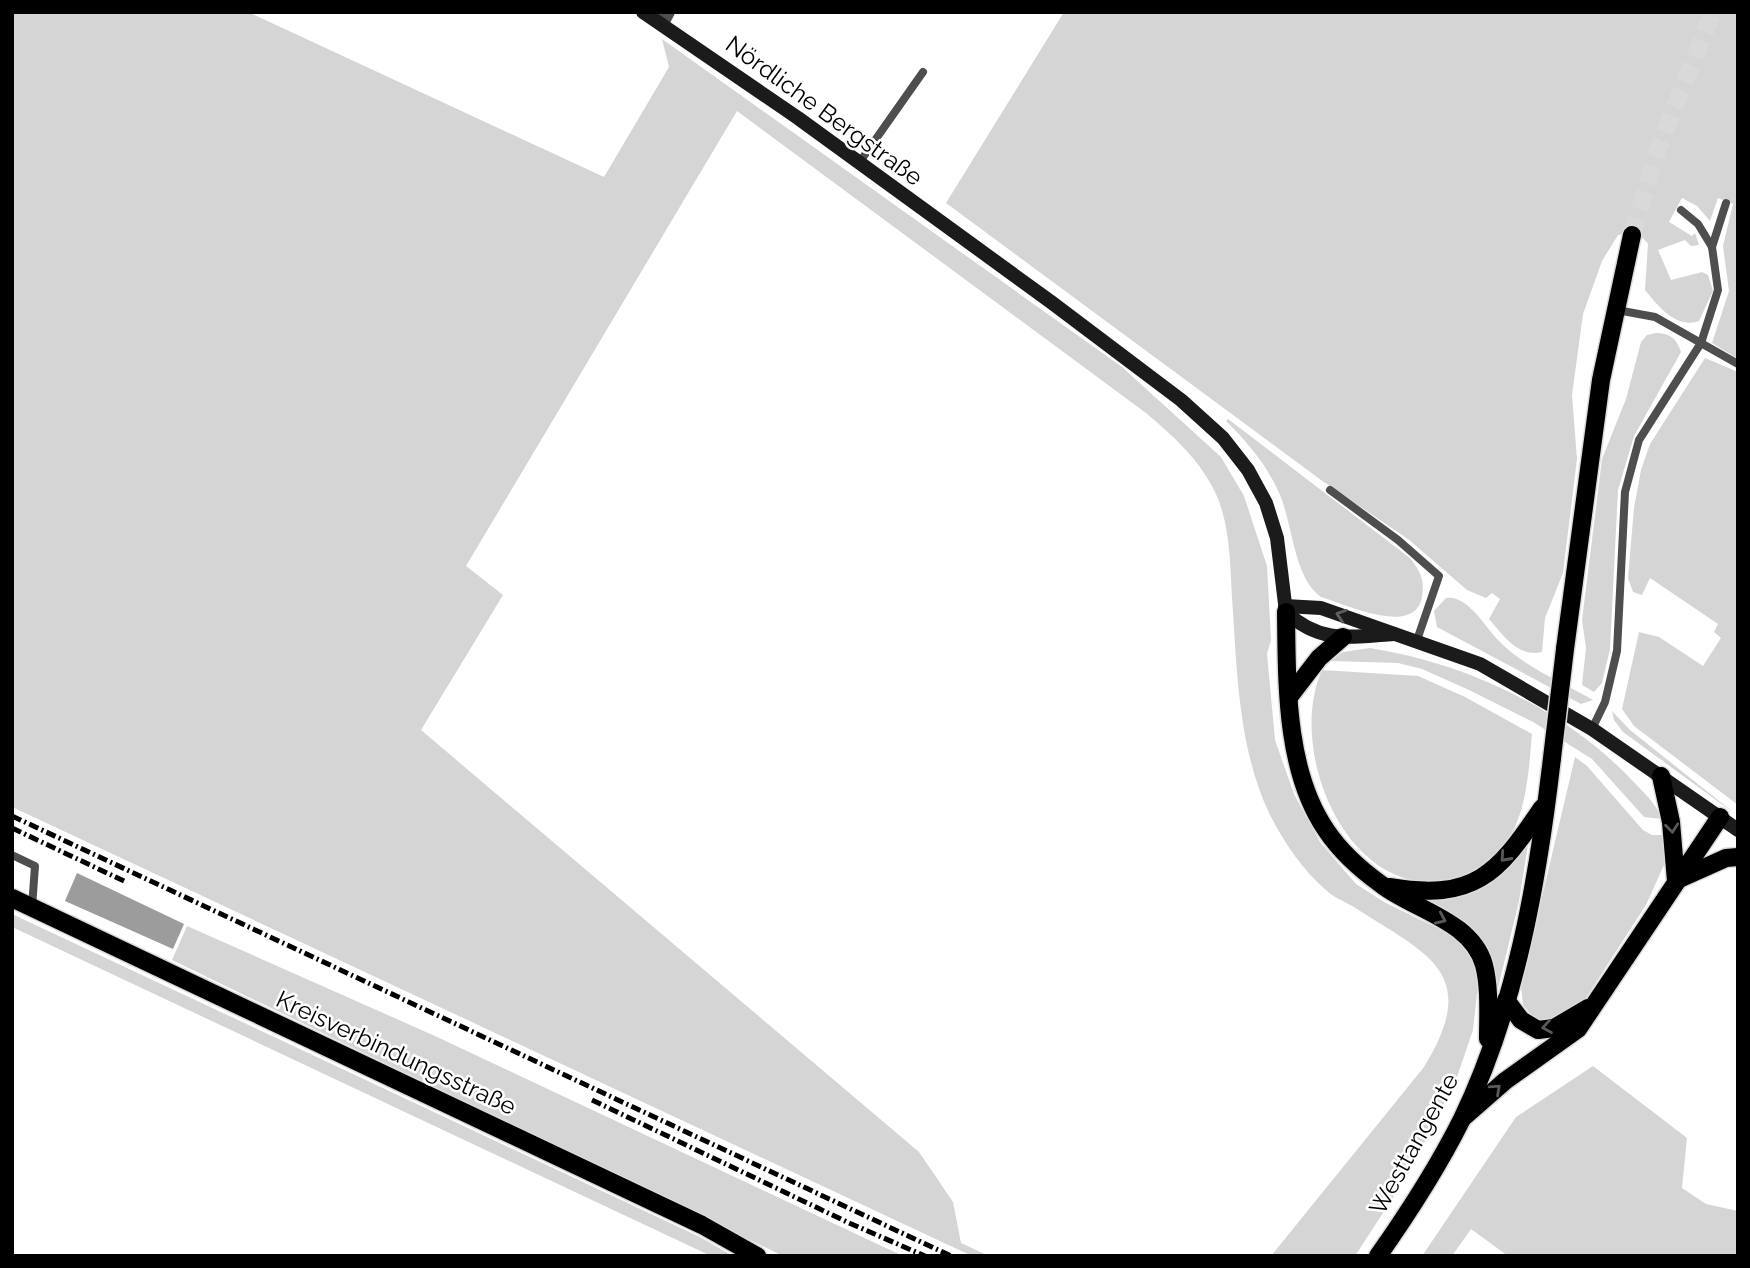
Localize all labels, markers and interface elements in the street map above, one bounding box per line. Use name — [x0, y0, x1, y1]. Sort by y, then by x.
street label: Nördliche Bergstraße — [720, 29, 928, 192]
one-way arrow — [1335, 608, 1347, 623]
one-way arrow — [1664, 822, 1679, 834]
one-way arrow — [1501, 849, 1513, 862]
one-way arrow — [1434, 911, 1447, 925]
street label: Kreisverbindungsstraße — [272, 984, 521, 1121]
one-way arrow — [1541, 1020, 1552, 1035]
street label: Westtangente — [1363, 1068, 1464, 1219]
one-way arrow — [1488, 1085, 1501, 1098]

